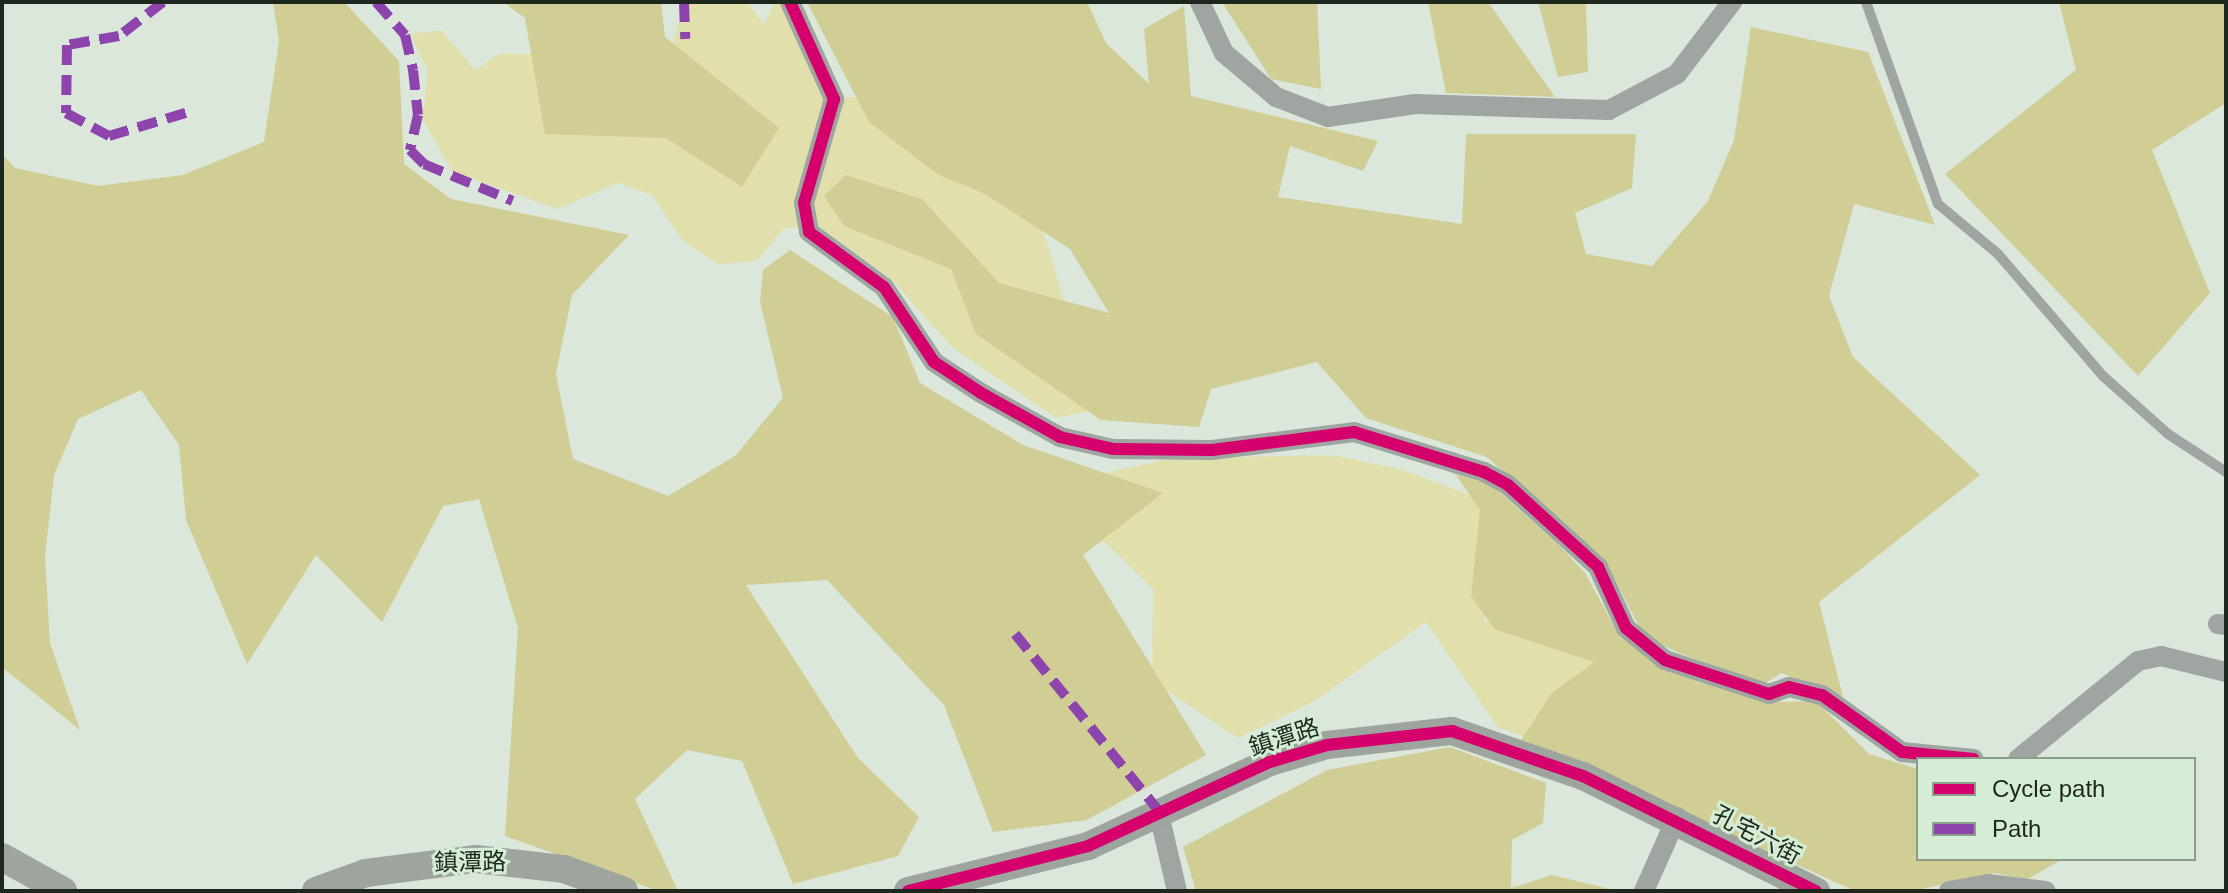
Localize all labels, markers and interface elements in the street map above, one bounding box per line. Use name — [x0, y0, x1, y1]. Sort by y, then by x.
street label: 鎮潭路 — [1245, 712, 1323, 762]
legend — [1916, 757, 2196, 861]
text: Cycle path — [1992, 775, 2105, 802]
street label: 孔宅六街 — [1708, 800, 1806, 870]
text: Path — [1992, 815, 2041, 842]
street label: 鎮潭路 — [434, 847, 506, 877]

